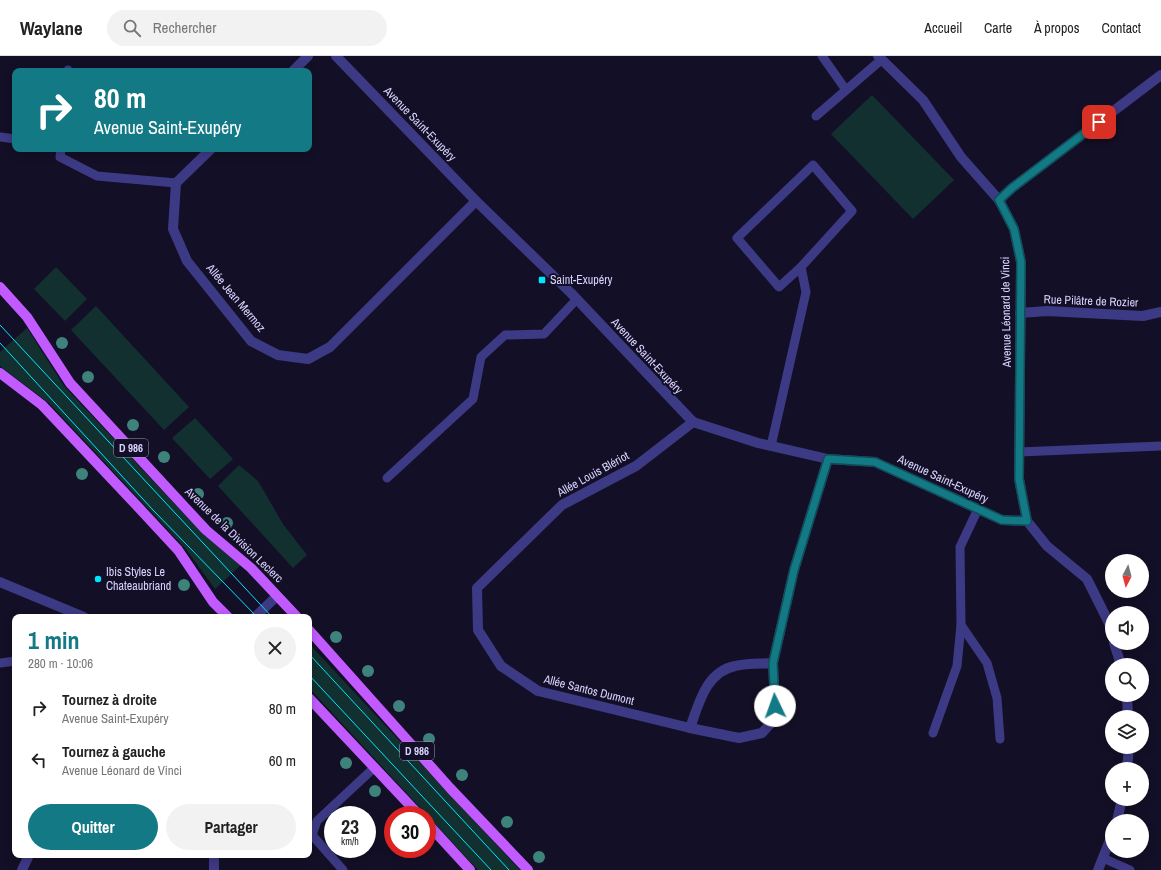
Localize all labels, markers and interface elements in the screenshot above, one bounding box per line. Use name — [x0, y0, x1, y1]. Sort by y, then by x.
search box — [107, 10, 387, 46]
text: Waylane — [20, 15, 83, 41]
icon: search — [121, 17, 143, 39]
text: Rechercher — [153, 17, 216, 38]
text: Accueil — [924, 19, 962, 37]
text: Carte — [984, 19, 1012, 37]
text: À propos — [1034, 19, 1079, 37]
text: Contact — [1101, 19, 1141, 37]
text: 80 m — [94, 79, 146, 117]
street label: Avenue Saint-Exupéry — [379, 82, 460, 165]
icon: right — [28, 84, 80, 136]
pin — [1082, 105, 1116, 139]
icon: arrive — [1088, 111, 1110, 133]
text: Avenue Saint-Exupéry — [94, 115, 241, 140]
street label: Avenue Léonard de Vinci — [997, 257, 1015, 368]
street label: Allée Jean Mermoz — [202, 260, 269, 335]
place label: Saint-Exupéry — [550, 272, 612, 288]
marker: Saint-Exupéry — [537, 275, 547, 285]
street label: Rue Pilâtre de Rozier — [1043, 291, 1139, 311]
street label: Avenue Saint-Exupéry — [607, 314, 686, 397]
road number: D 986 — [114, 439, 148, 457]
street label: Allée Louis Blériot — [553, 448, 632, 501]
street label: Avenue Saint-Exupéry — [894, 451, 991, 507]
street label: Avenue de la Division Leclerc — [181, 483, 287, 586]
north arrow — [1105, 554, 1149, 598]
map controls — [1105, 554, 1149, 858]
place label: Ibis Styles Le Chateaubriand — [106, 564, 171, 594]
marker: Ibis Styles Le Chateaubriand — [93, 574, 103, 584]
button: sound — [1105, 606, 1149, 650]
text: 1 min — [28, 624, 79, 656]
button: close — [254, 627, 296, 669]
text: 280 m · 10:06 — [28, 655, 93, 672]
button: search — [1105, 658, 1149, 702]
street label: Allée Santos Dumont — [541, 671, 636, 709]
position arrow — [754, 685, 796, 727]
text: Tournez à droite — [62, 689, 157, 710]
icon: right — [28, 697, 50, 719]
text: 80 m — [269, 698, 296, 719]
text: Avenue Saint-Exupéry — [62, 710, 168, 727]
button: layers — [1105, 710, 1149, 754]
text: Tournez à gauche — [62, 741, 166, 762]
road number: D 986 — [400, 742, 434, 760]
icon: left — [28, 749, 50, 771]
text: 60 m — [269, 750, 296, 771]
text: Avenue Léonard de Vinci — [62, 762, 182, 779]
button: + — [1105, 762, 1149, 806]
button: Quitter — [28, 804, 158, 850]
button: Partager — [166, 804, 296, 850]
speed limit sign: 30 — [384, 806, 436, 858]
text: 23 — [341, 813, 359, 840]
button: − — [1105, 814, 1149, 858]
text: km/h — [341, 835, 359, 848]

